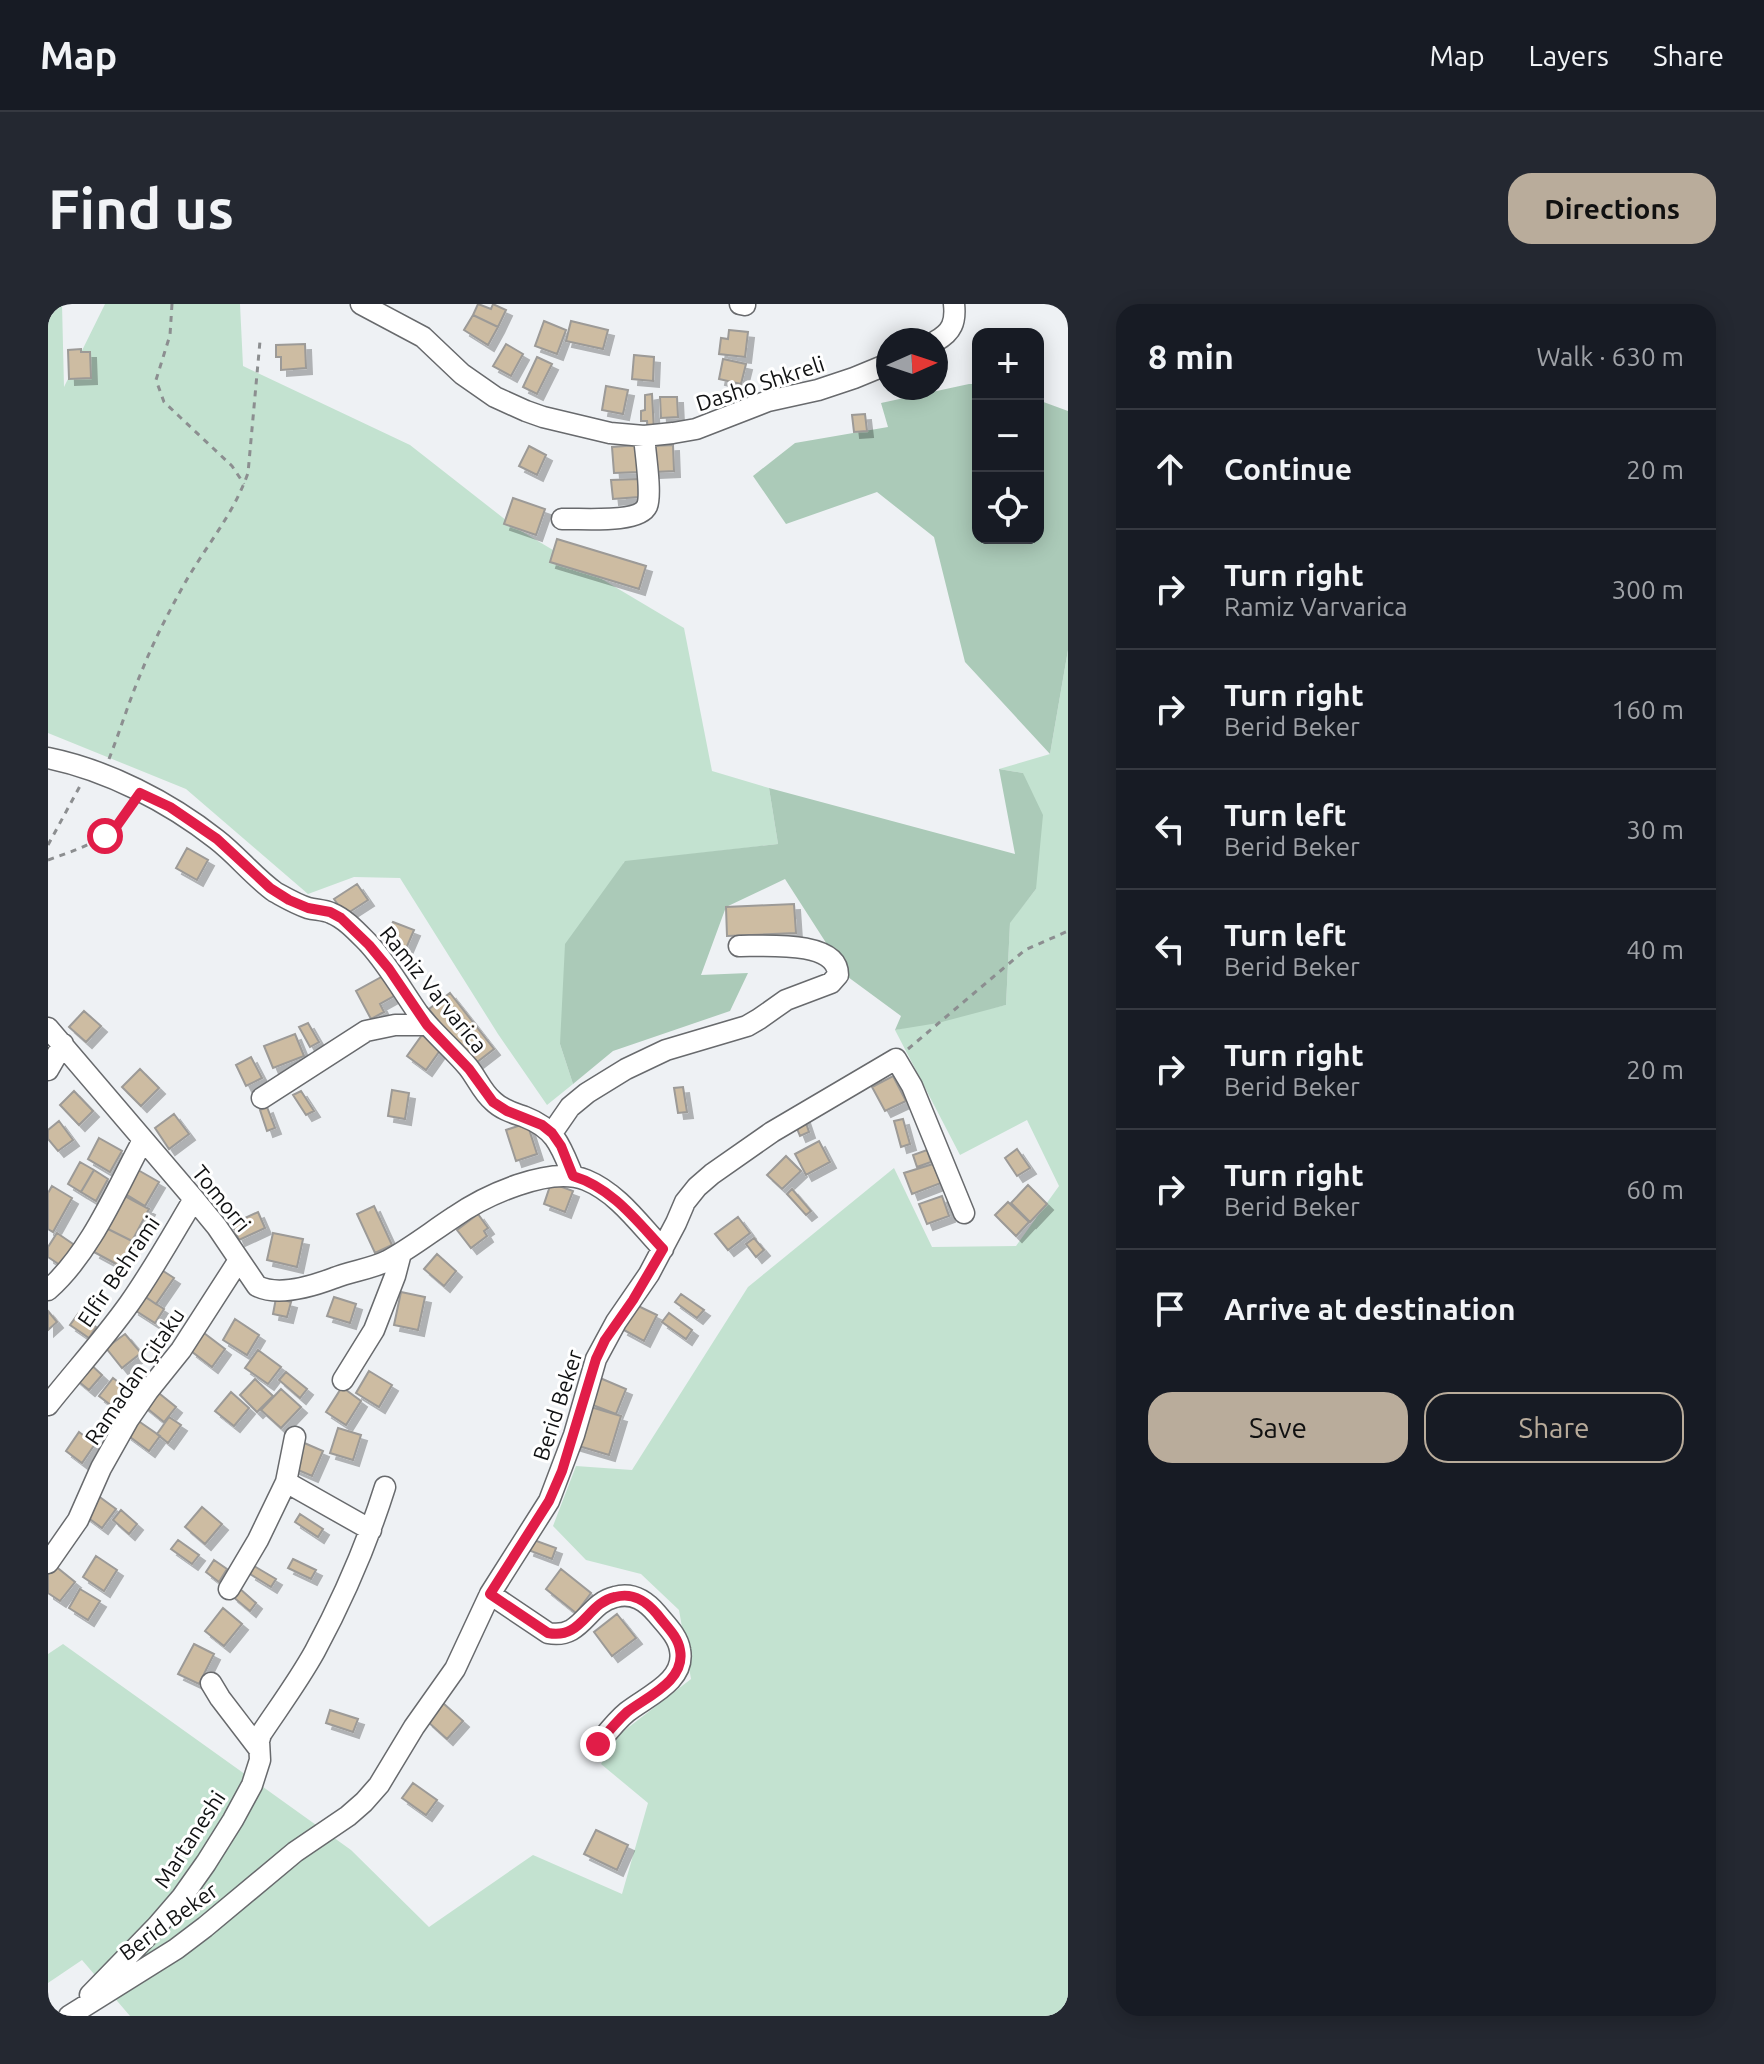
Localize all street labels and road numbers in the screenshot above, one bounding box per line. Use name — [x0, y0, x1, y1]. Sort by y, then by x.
street label: Dasho Shkreli — [693, 350, 827, 416]
street label: Ramiz Varvarica — [375, 921, 493, 1057]
street label: Tomorri — [188, 1160, 256, 1236]
street label: Elfir Behrami — [72, 1211, 164, 1331]
street label: Ramadan Çitaku — [79, 1303, 189, 1449]
street label: Berid Beker — [527, 1346, 587, 1464]
street label: Martaneshi — [148, 1786, 230, 1892]
street label: Berid Beker — [114, 1877, 222, 1965]

